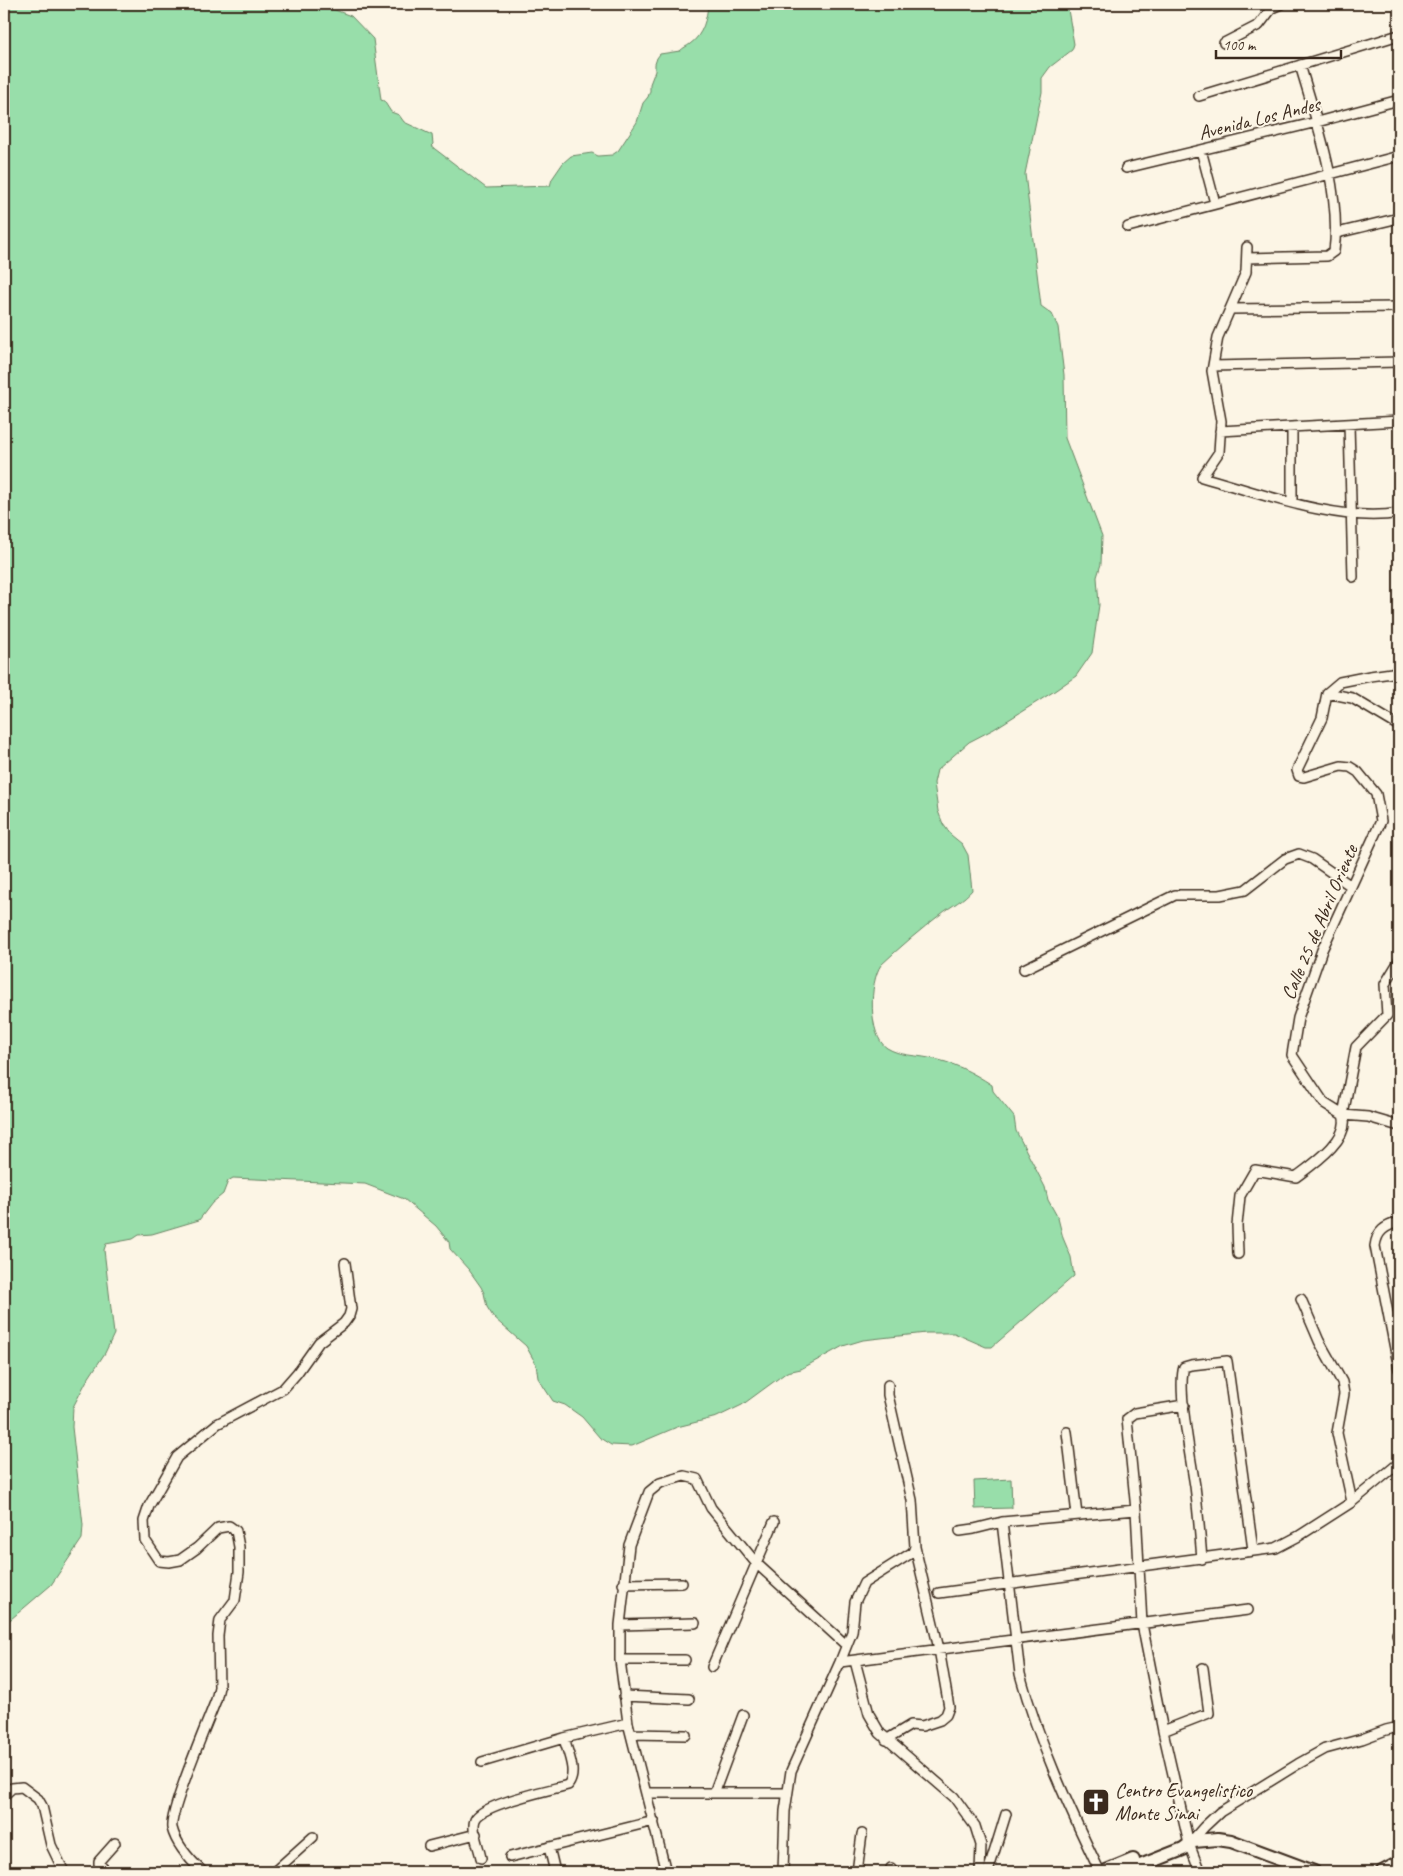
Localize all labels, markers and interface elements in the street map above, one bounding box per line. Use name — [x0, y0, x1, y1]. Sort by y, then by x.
scale bar — [1216, 28, 1340, 60]
text: 100 m — [1223, 36, 1257, 55]
street label: Avenida Los Andes — [1196, 91, 1324, 146]
street label: Calle 25 de Abril Oriente — [1276, 840, 1364, 1003]
place label: Centro Evangelistico Monte Sinai — [1115, 1778, 1253, 1826]
church icon: Centro Evangelistico Monte Sinai — [1081, 1787, 1111, 1817]

